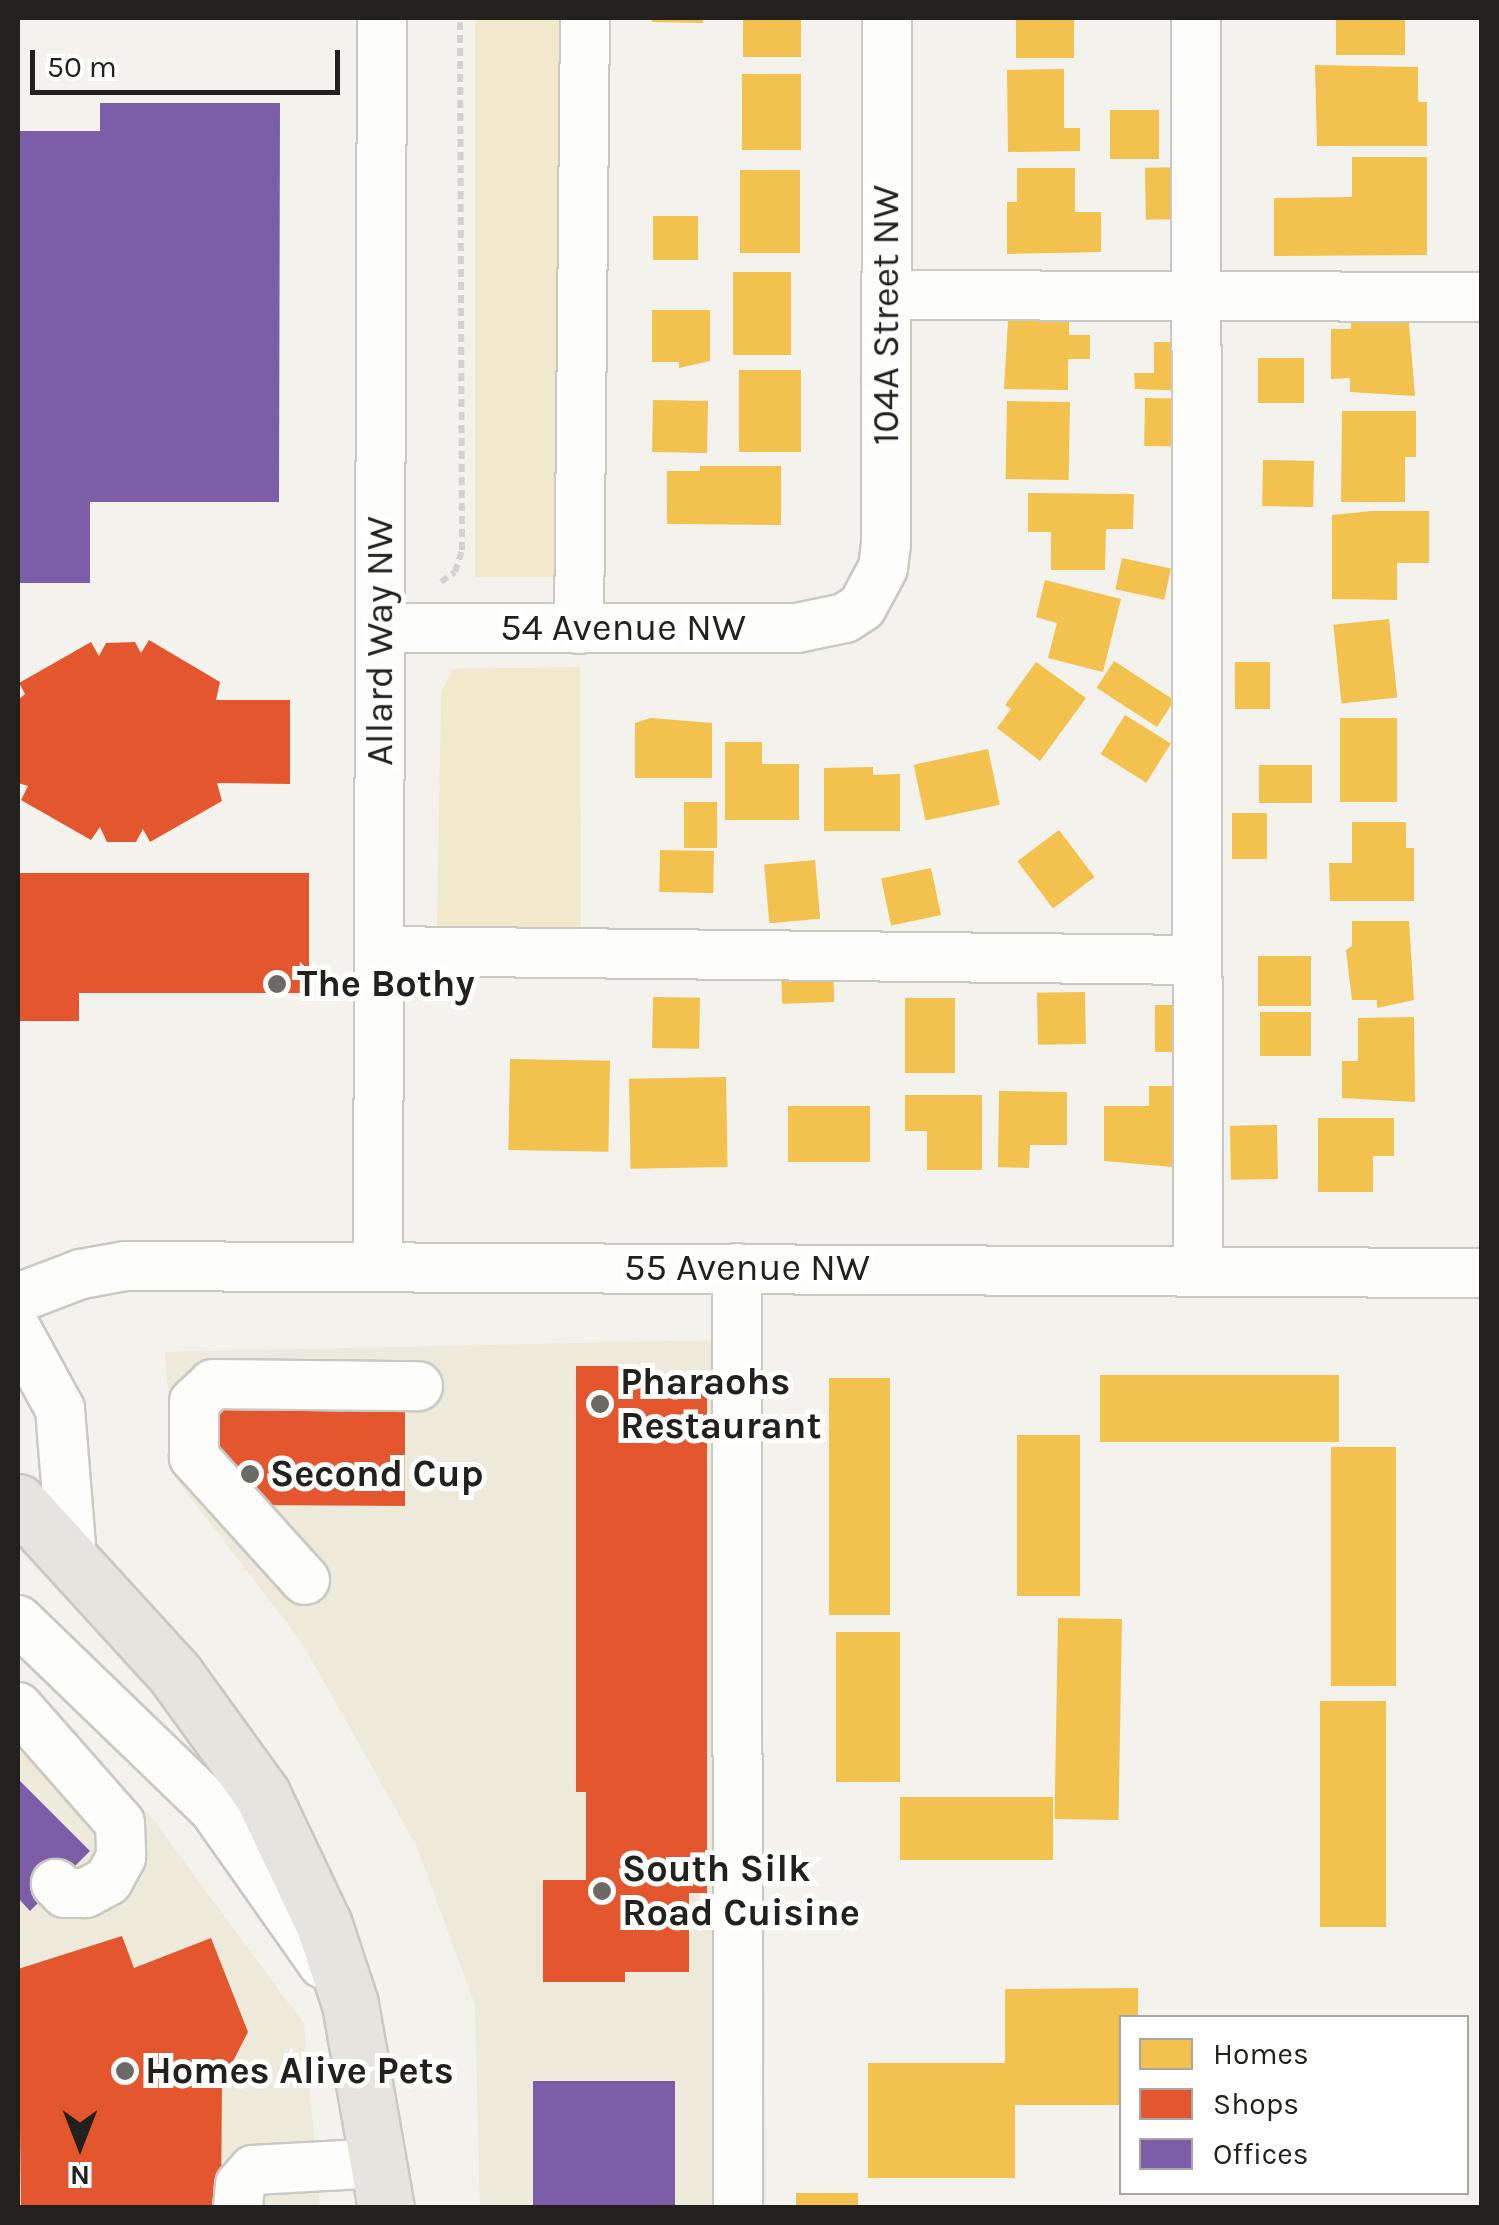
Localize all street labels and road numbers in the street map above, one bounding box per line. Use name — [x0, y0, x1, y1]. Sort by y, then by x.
street label: 104A Street NW — [863, 185, 909, 445]
street label: Allard Way NW — [357, 516, 403, 766]
street label: 54 Avenue NW — [500, 605, 746, 651]
street label: 55 Avenue NW — [624, 1245, 870, 1291]

